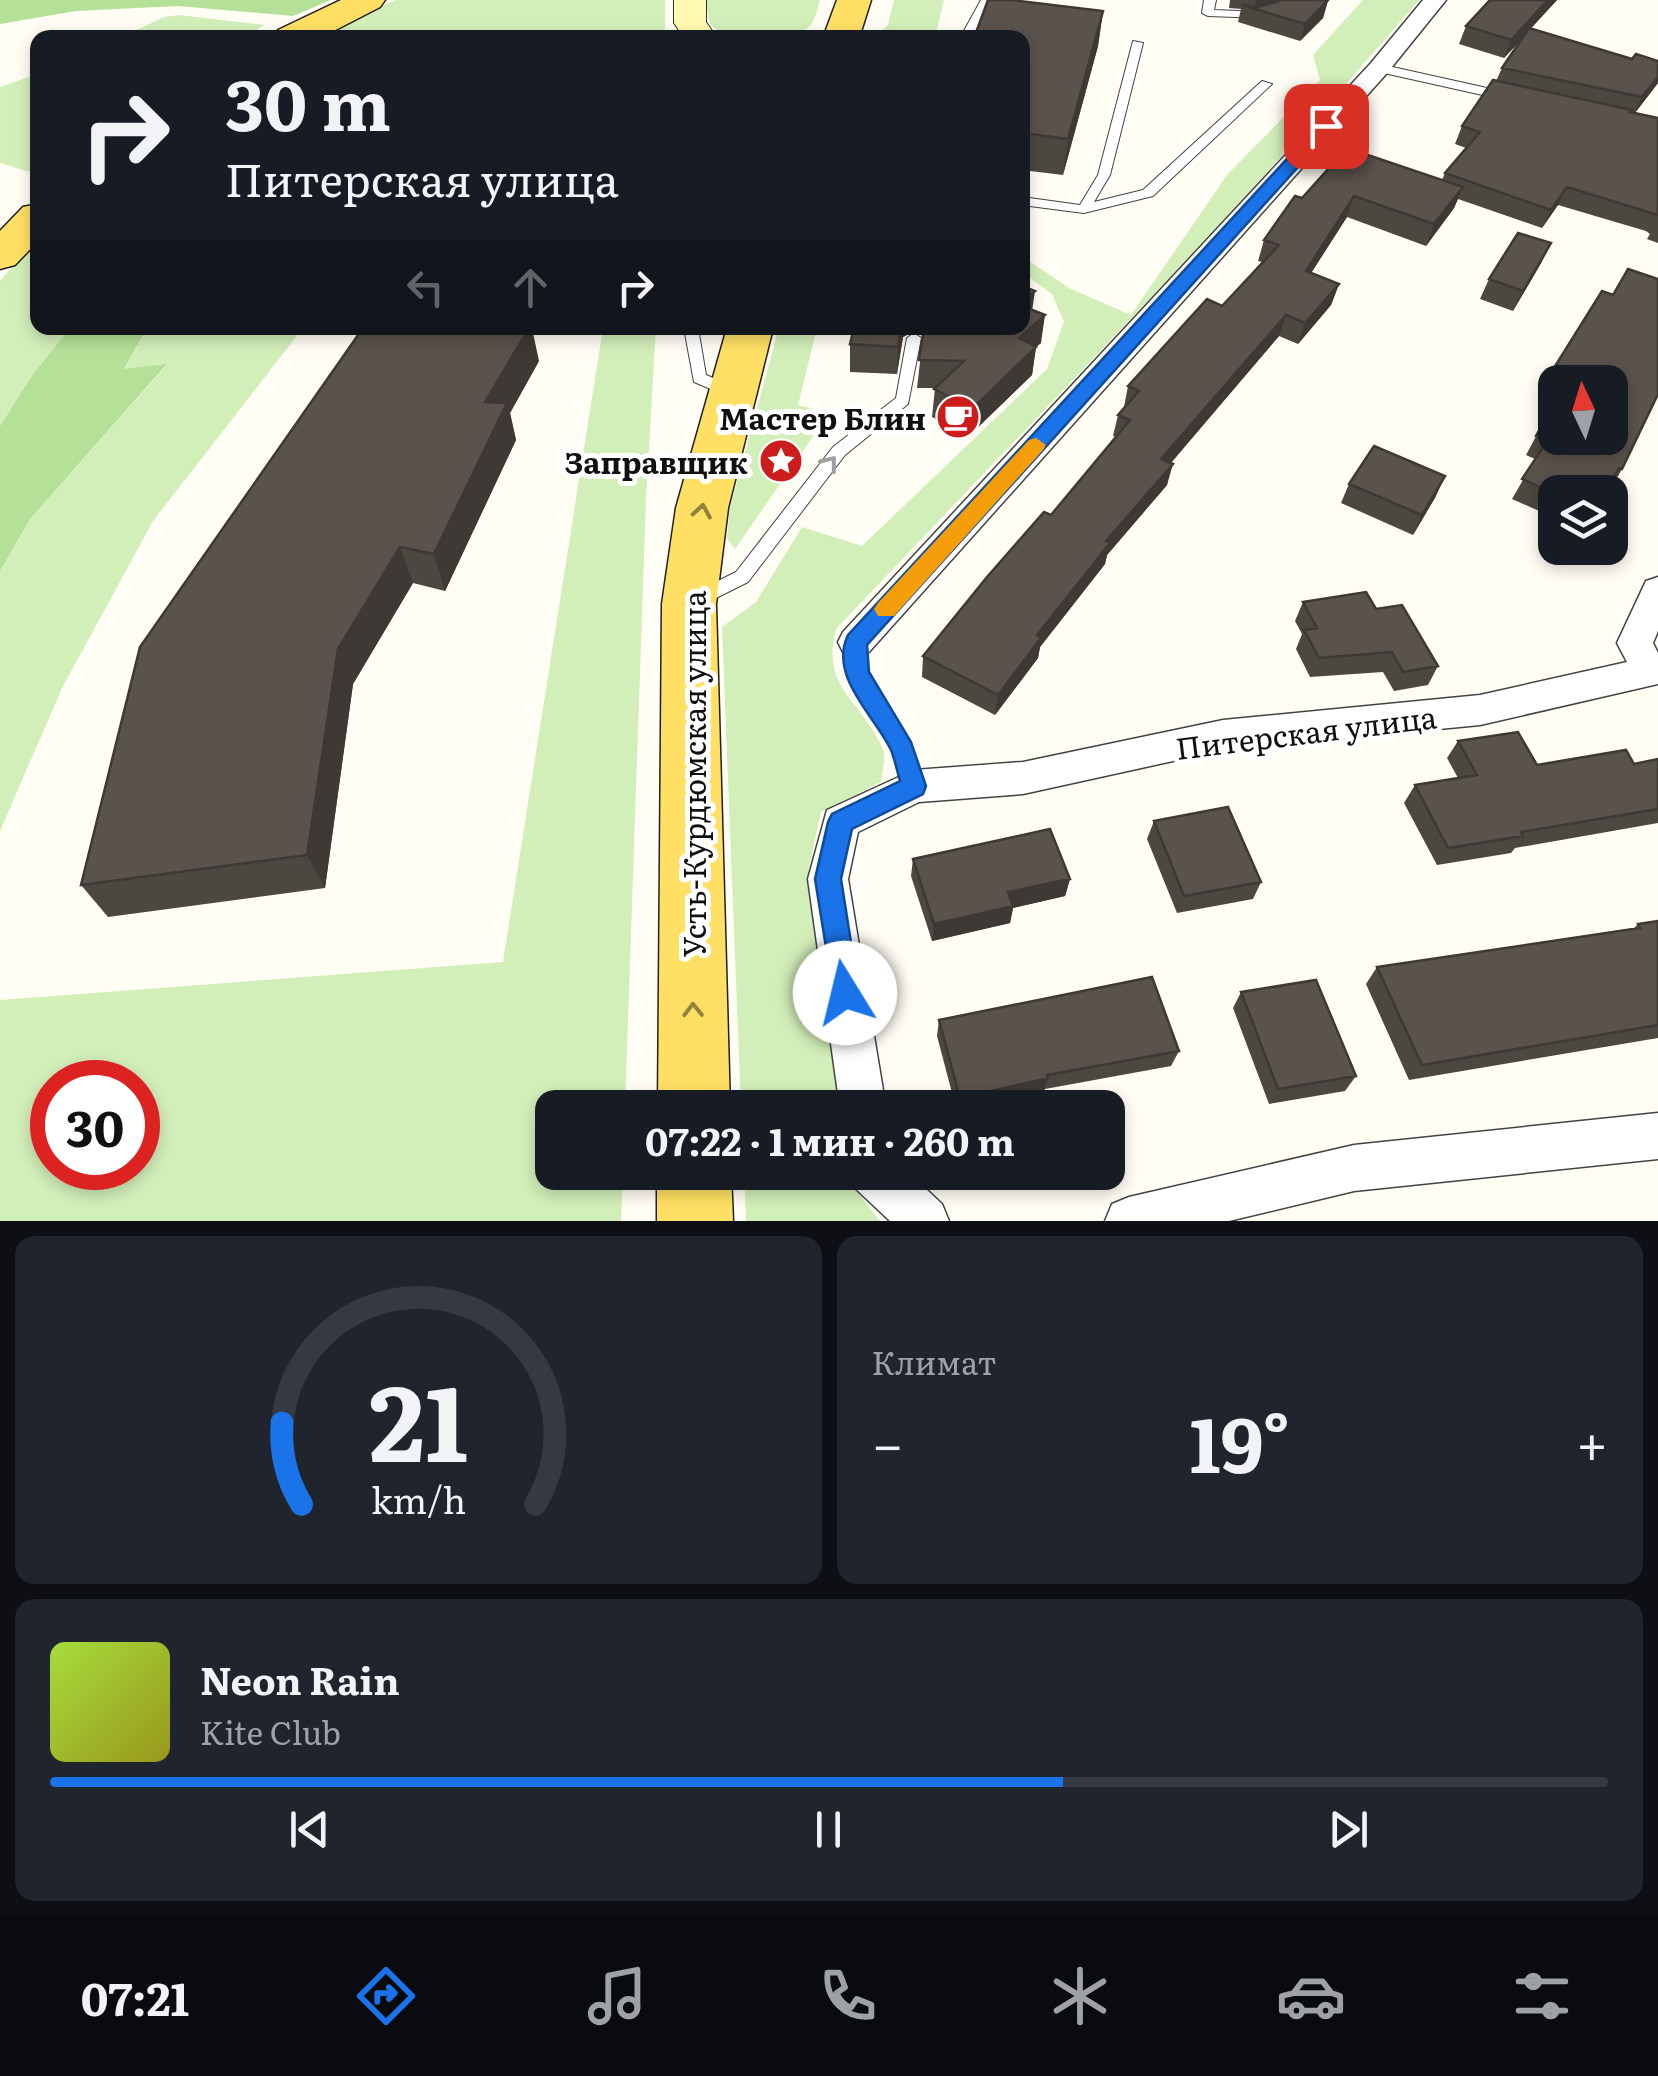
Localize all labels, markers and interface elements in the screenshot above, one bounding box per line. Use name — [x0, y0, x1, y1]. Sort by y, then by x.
text: 30 m — [225, 49, 391, 153]
icon: right — [60, 70, 190, 200]
pin — [1284, 84, 1369, 169]
icon: arrive — [1299, 99, 1354, 154]
text: Питерская улица — [225, 144, 619, 211]
icon: left — [398, 260, 453, 315]
icon: ahead — [503, 260, 558, 315]
icon: right — [608, 260, 663, 315]
north arrow — [1538, 365, 1628, 455]
map controls — [1538, 365, 1628, 565]
cafe icon: Мастер Блин — [935, 394, 981, 440]
place label: Мастер Блин — [719, 395, 926, 439]
place icon: Заправщик — [758, 438, 804, 484]
place label: Заправщик — [565, 439, 749, 483]
one-way arrow — [818, 457, 836, 475]
button: layers — [1538, 475, 1628, 565]
one-way arrow — [691, 503, 712, 519]
street label: Усть-Курдюмская улица — [671, 590, 715, 957]
street label: Питерская улица — [1173, 693, 1440, 769]
position arrow — [793, 941, 897, 1045]
one-way arrow — [682, 1002, 704, 1018]
speed limit sign: 30 — [30, 1060, 160, 1190]
text: 07:22 · 1 мин · 260 m — [645, 1111, 1015, 1168]
text: Климат — [872, 1337, 996, 1385]
text: 21 — [369, 1340, 468, 1494]
text: 19° — [1189, 1385, 1290, 1496]
text: − — [872, 1400, 904, 1482]
text: + — [1576, 1400, 1608, 1482]
text: km/h — [371, 1472, 466, 1525]
text: Neon Rain — [200, 1650, 400, 1707]
text: Kite Club — [200, 1707, 341, 1755]
icon: previous — [282, 1802, 337, 1857]
icon: pause — [801, 1802, 856, 1857]
icon: next — [1321, 1802, 1376, 1857]
icon: directions — [351, 1961, 421, 2031]
icon: music — [582, 1961, 652, 2031]
icon: phone — [813, 1961, 883, 2031]
icon: climate — [1045, 1961, 1115, 2031]
icon: car — [1276, 1961, 1346, 2031]
icon: filters — [1507, 1961, 1577, 2031]
text: 07:21 — [81, 1963, 189, 2030]

